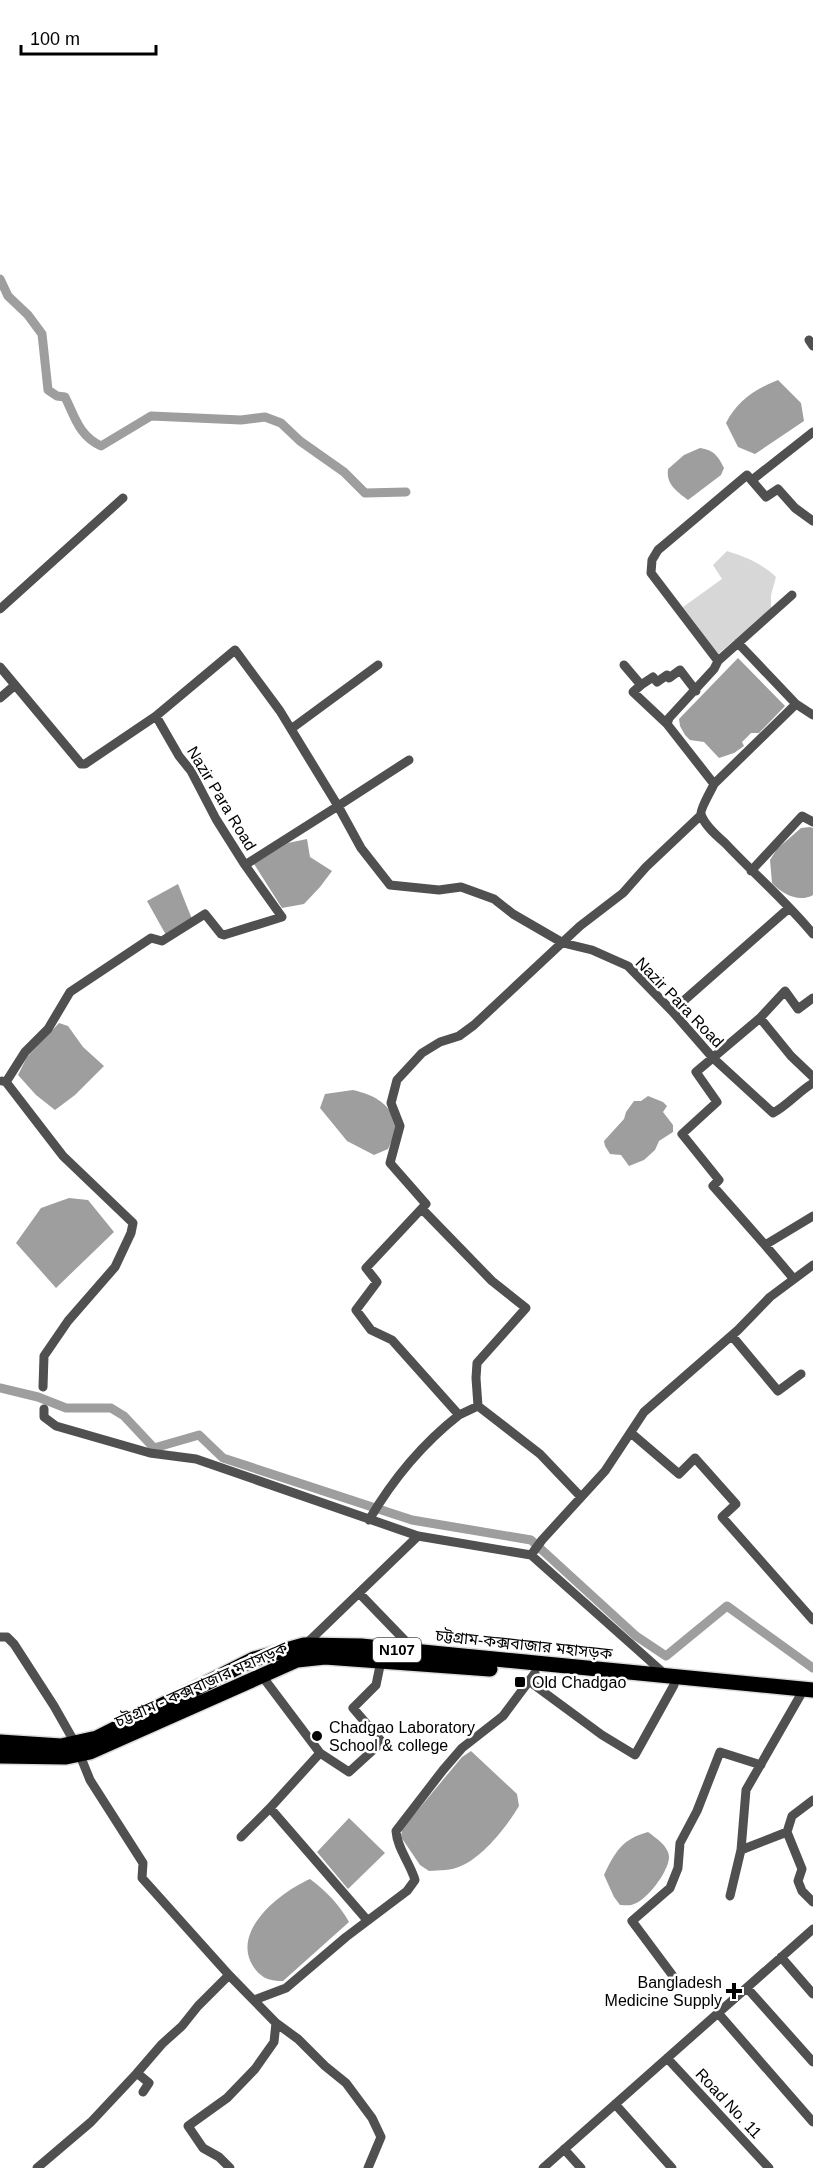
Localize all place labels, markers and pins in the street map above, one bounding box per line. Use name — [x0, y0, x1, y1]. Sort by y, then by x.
place label: Old Chadgao — [532, 1674, 626, 1691]
marker: Old Chadgao — [513, 1675, 527, 1689]
place label: Chadgao Laboratory School & college — [329, 1719, 475, 1754]
marker: Chadgao Laboratory School & college — [310, 1729, 324, 1743]
place label: Bangladesh Medicine Supply — [605, 1974, 722, 2009]
marker: Bangladesh Medicine Supply — [727, 1984, 741, 1998]

